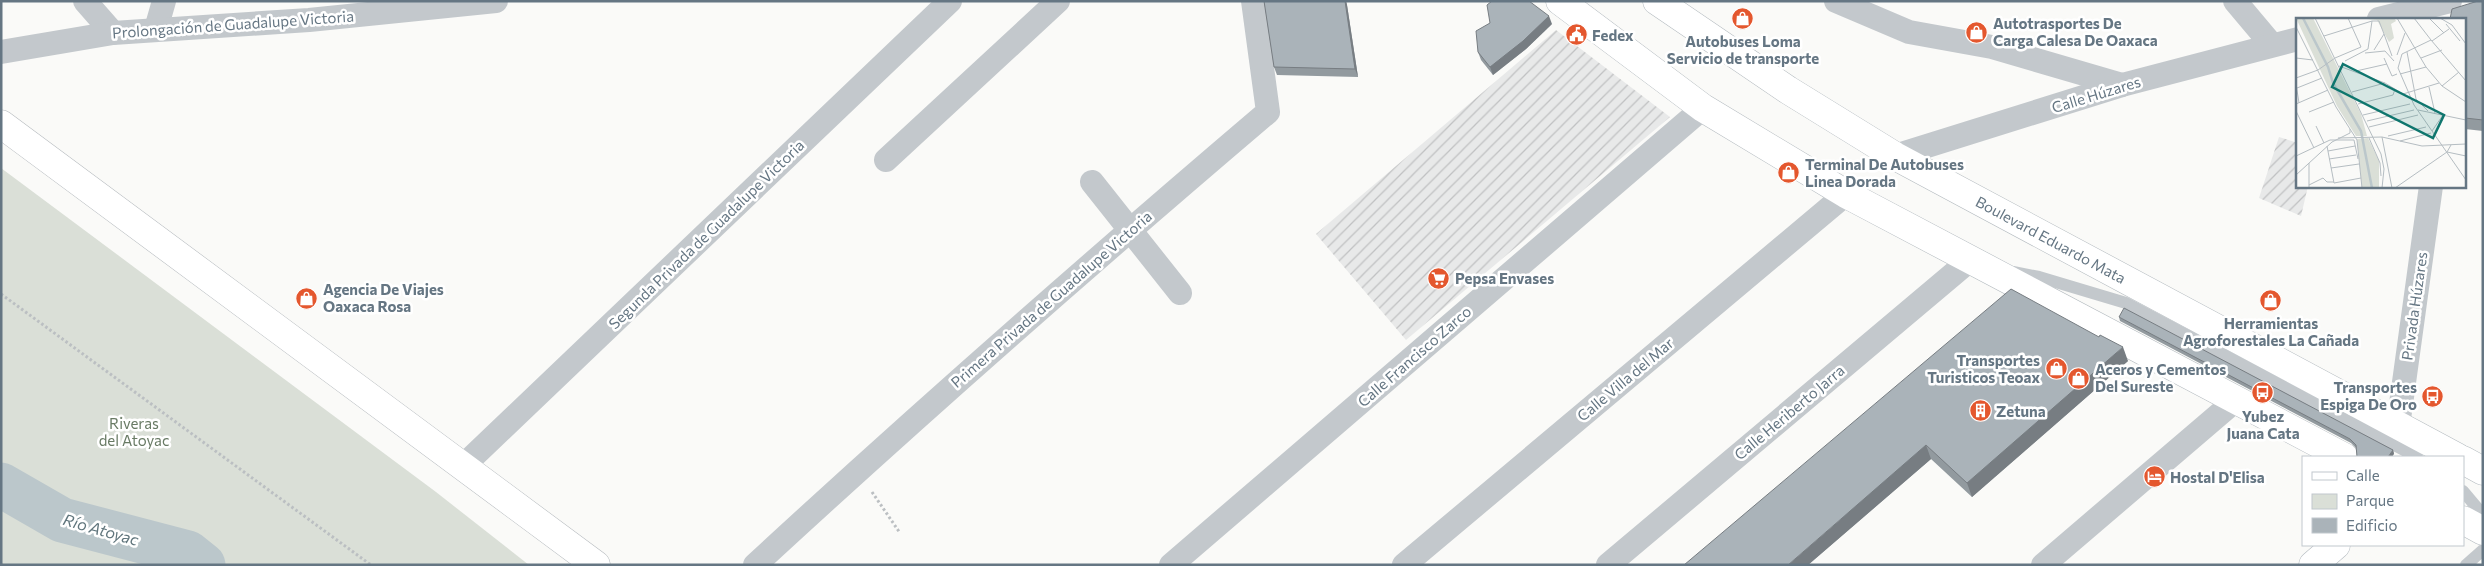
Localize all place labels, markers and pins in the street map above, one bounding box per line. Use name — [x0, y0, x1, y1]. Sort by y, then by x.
shop icon: Autobuses Loma Servicio de transporte — [1731, 6, 1755, 30]
place label: Autotrasportes De Carga Calesa De Oaxaca — [1993, 14, 2158, 49]
shop icon: Autotrasportes De Carga Calesa De Oaxaca — [1965, 20, 1989, 44]
public building icon: Fedex — [1564, 23, 1588, 47]
place label: Fedex — [1592, 26, 1634, 44]
place label: Autobuses Loma Servicio de transporte — [1667, 32, 1819, 67]
place label: Terminal De Autobuses Linea Dorada — [1805, 155, 1964, 190]
shop icon: Terminal De Autobuses Linea Dorada — [1777, 161, 1801, 185]
supermarket icon: Pepsa Envases — [1427, 266, 1451, 290]
place label: Pepsa Envases — [1455, 269, 1554, 287]
place label: Agencia De Viajes Oaxaca Rosa — [323, 280, 444, 315]
shop icon: Agencia De Viajes Oaxaca Rosa — [295, 286, 319, 310]
shop icon: Herramientas Agroforestales La Cañada — [2259, 288, 2283, 312]
place label: Herramientas Agroforestales La Cañada — [2183, 314, 2359, 349]
place label: Transportes Turisticos Teoax — [1927, 351, 2040, 386]
shop icon: Transportes Turisticos Teoax — [2044, 357, 2068, 381]
place label: Aceros y Cementos Del Sureste — [2095, 360, 2226, 395]
shop icon: Aceros y Cementos Del Sureste — [2067, 366, 2091, 390]
place label: Transportes Espiga De Oro — [2320, 378, 2417, 413]
bus stop icon: Yubez Juana Cata — [2251, 381, 2275, 405]
bus stop icon: Transportes Espiga De Oro — [2421, 384, 2445, 408]
building icon: Zetuna — [1968, 399, 1992, 423]
place label: Zetuna — [1996, 402, 2046, 420]
place label: Yubez Juana Cata — [2226, 407, 2300, 442]
hotel icon: Hostal D'Elisa — [2142, 465, 2166, 489]
place label: Hostal D'Elisa — [2170, 468, 2265, 486]

